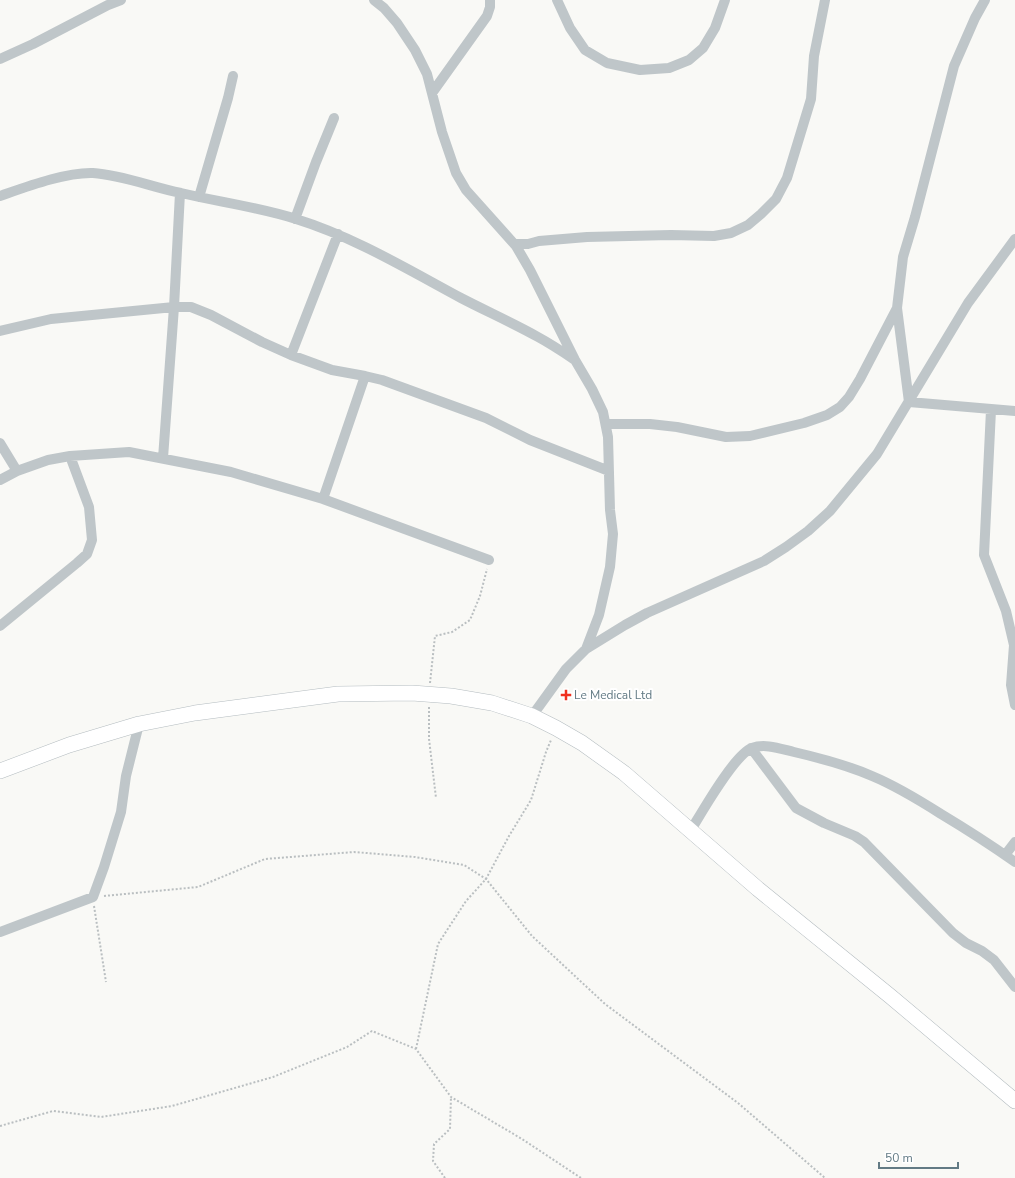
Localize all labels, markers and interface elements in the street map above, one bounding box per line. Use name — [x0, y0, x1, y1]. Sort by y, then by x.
place label: Le Medical Ltd — [574, 687, 652, 703]
marker: Le Medical Ltd — [561, 690, 571, 700]
scale bar — [879, 1144, 958, 1170]
text: 50 m — [885, 1150, 913, 1166]

